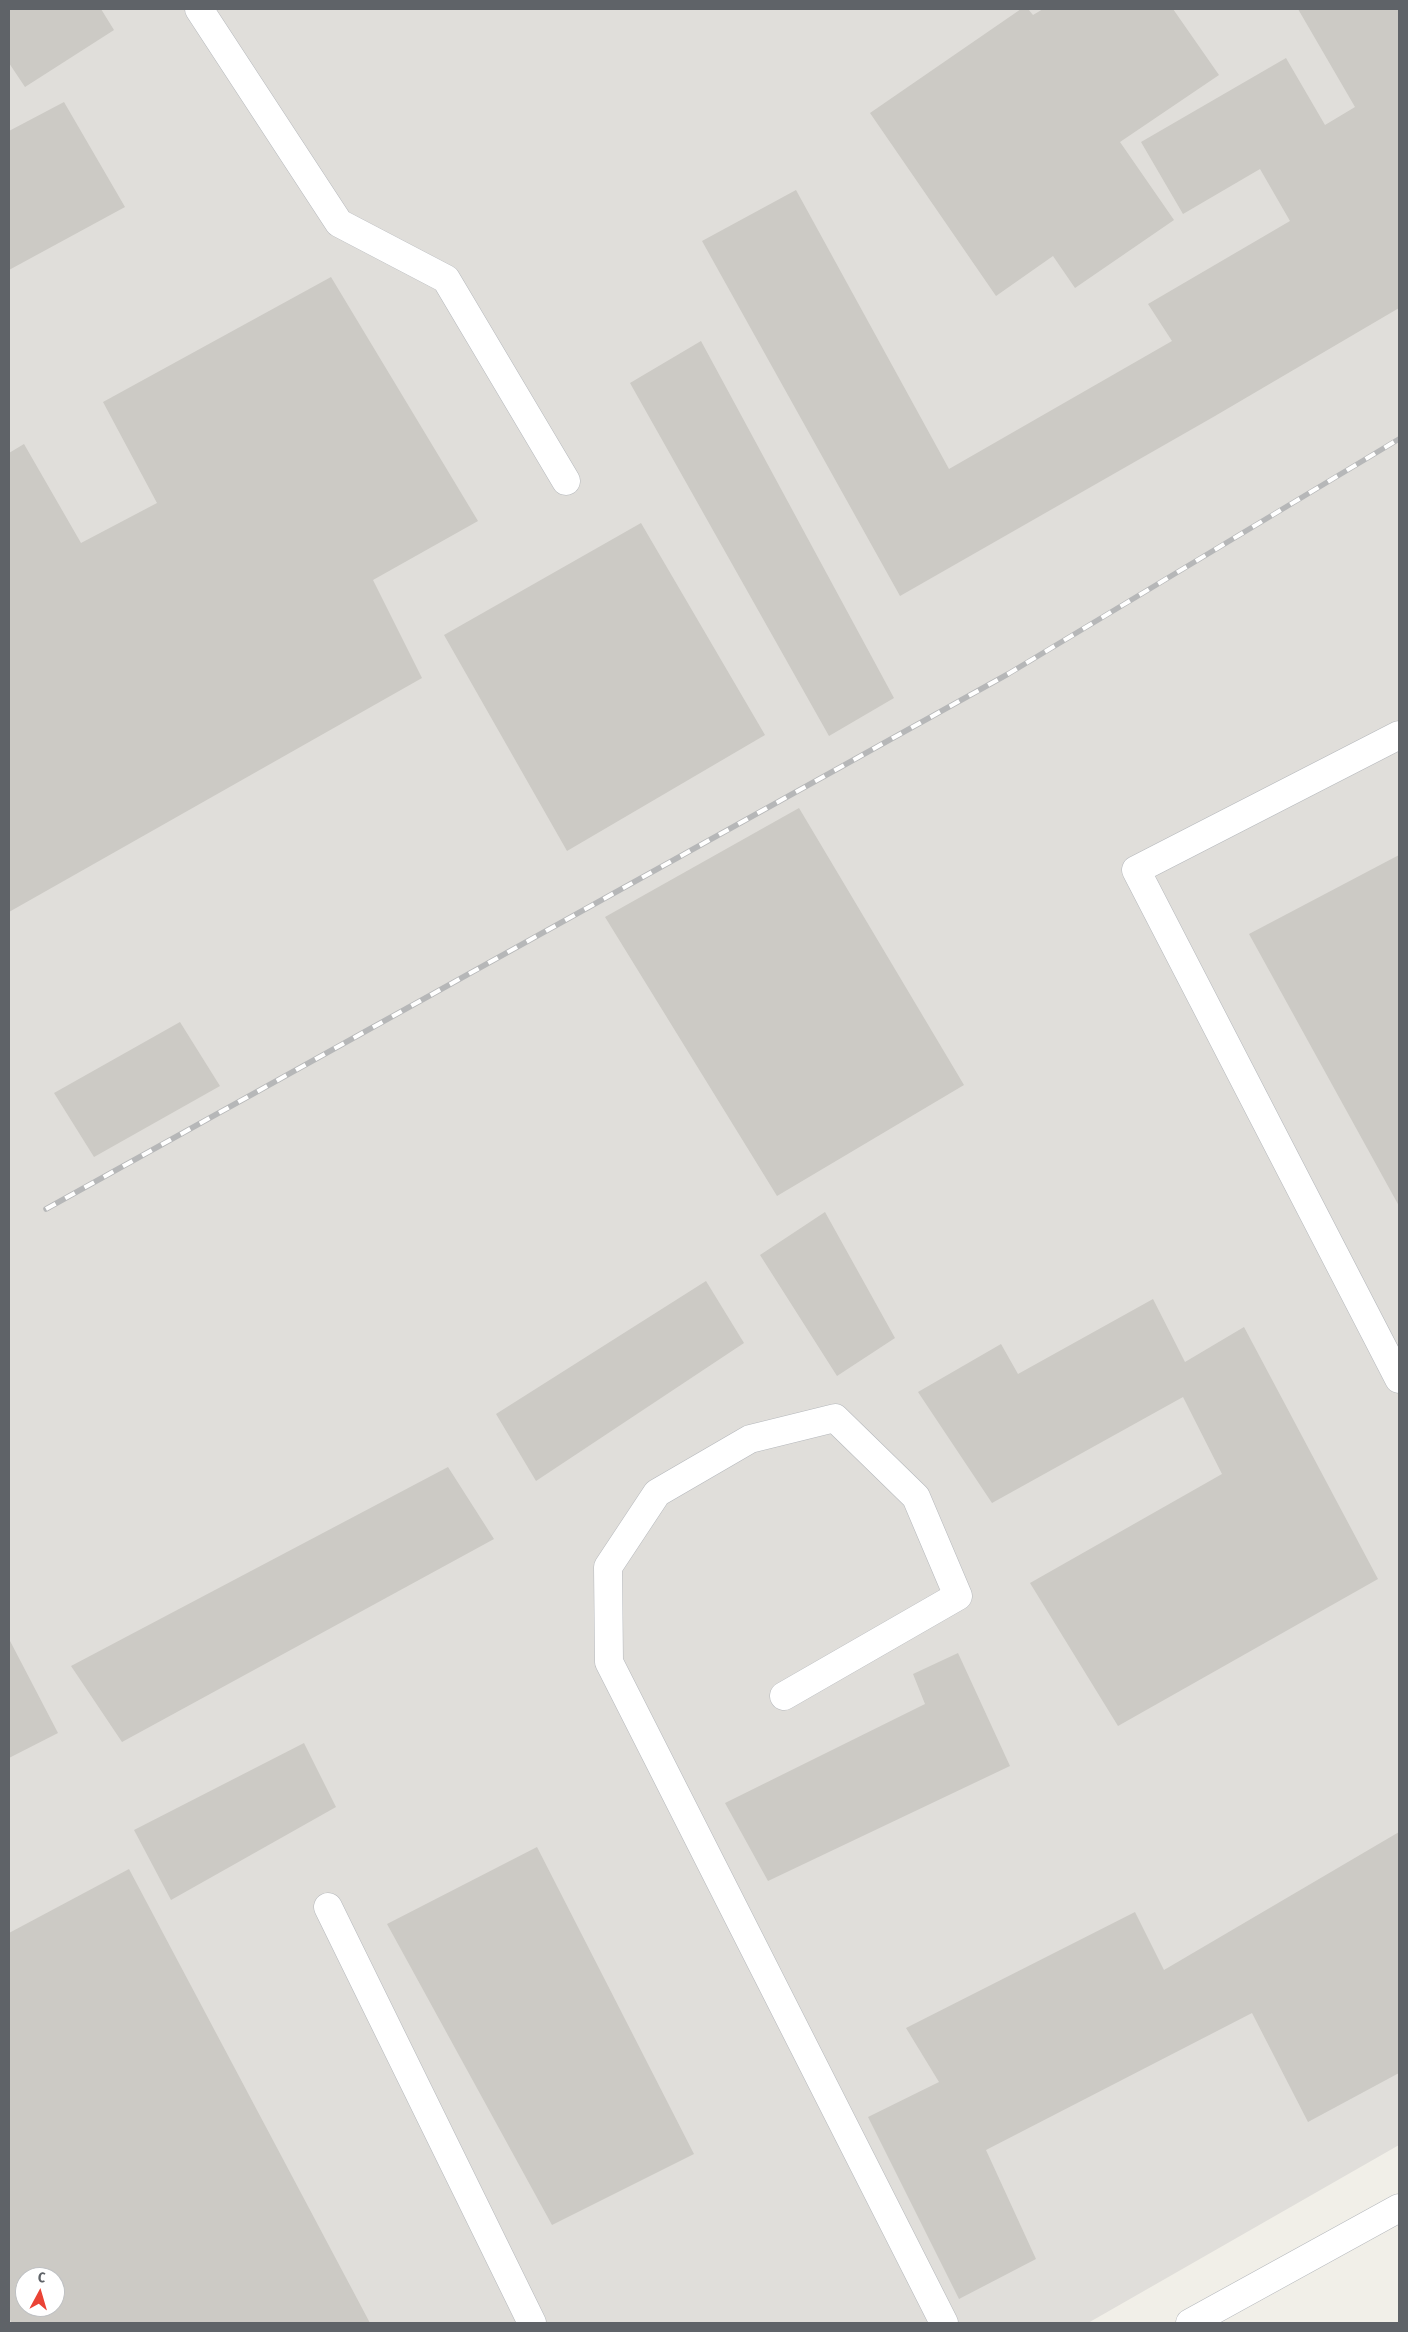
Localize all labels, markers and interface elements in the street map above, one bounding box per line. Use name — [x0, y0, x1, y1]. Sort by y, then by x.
north arrow — [15, 2267, 65, 2317]
text: С — [37, 2269, 46, 2286]

